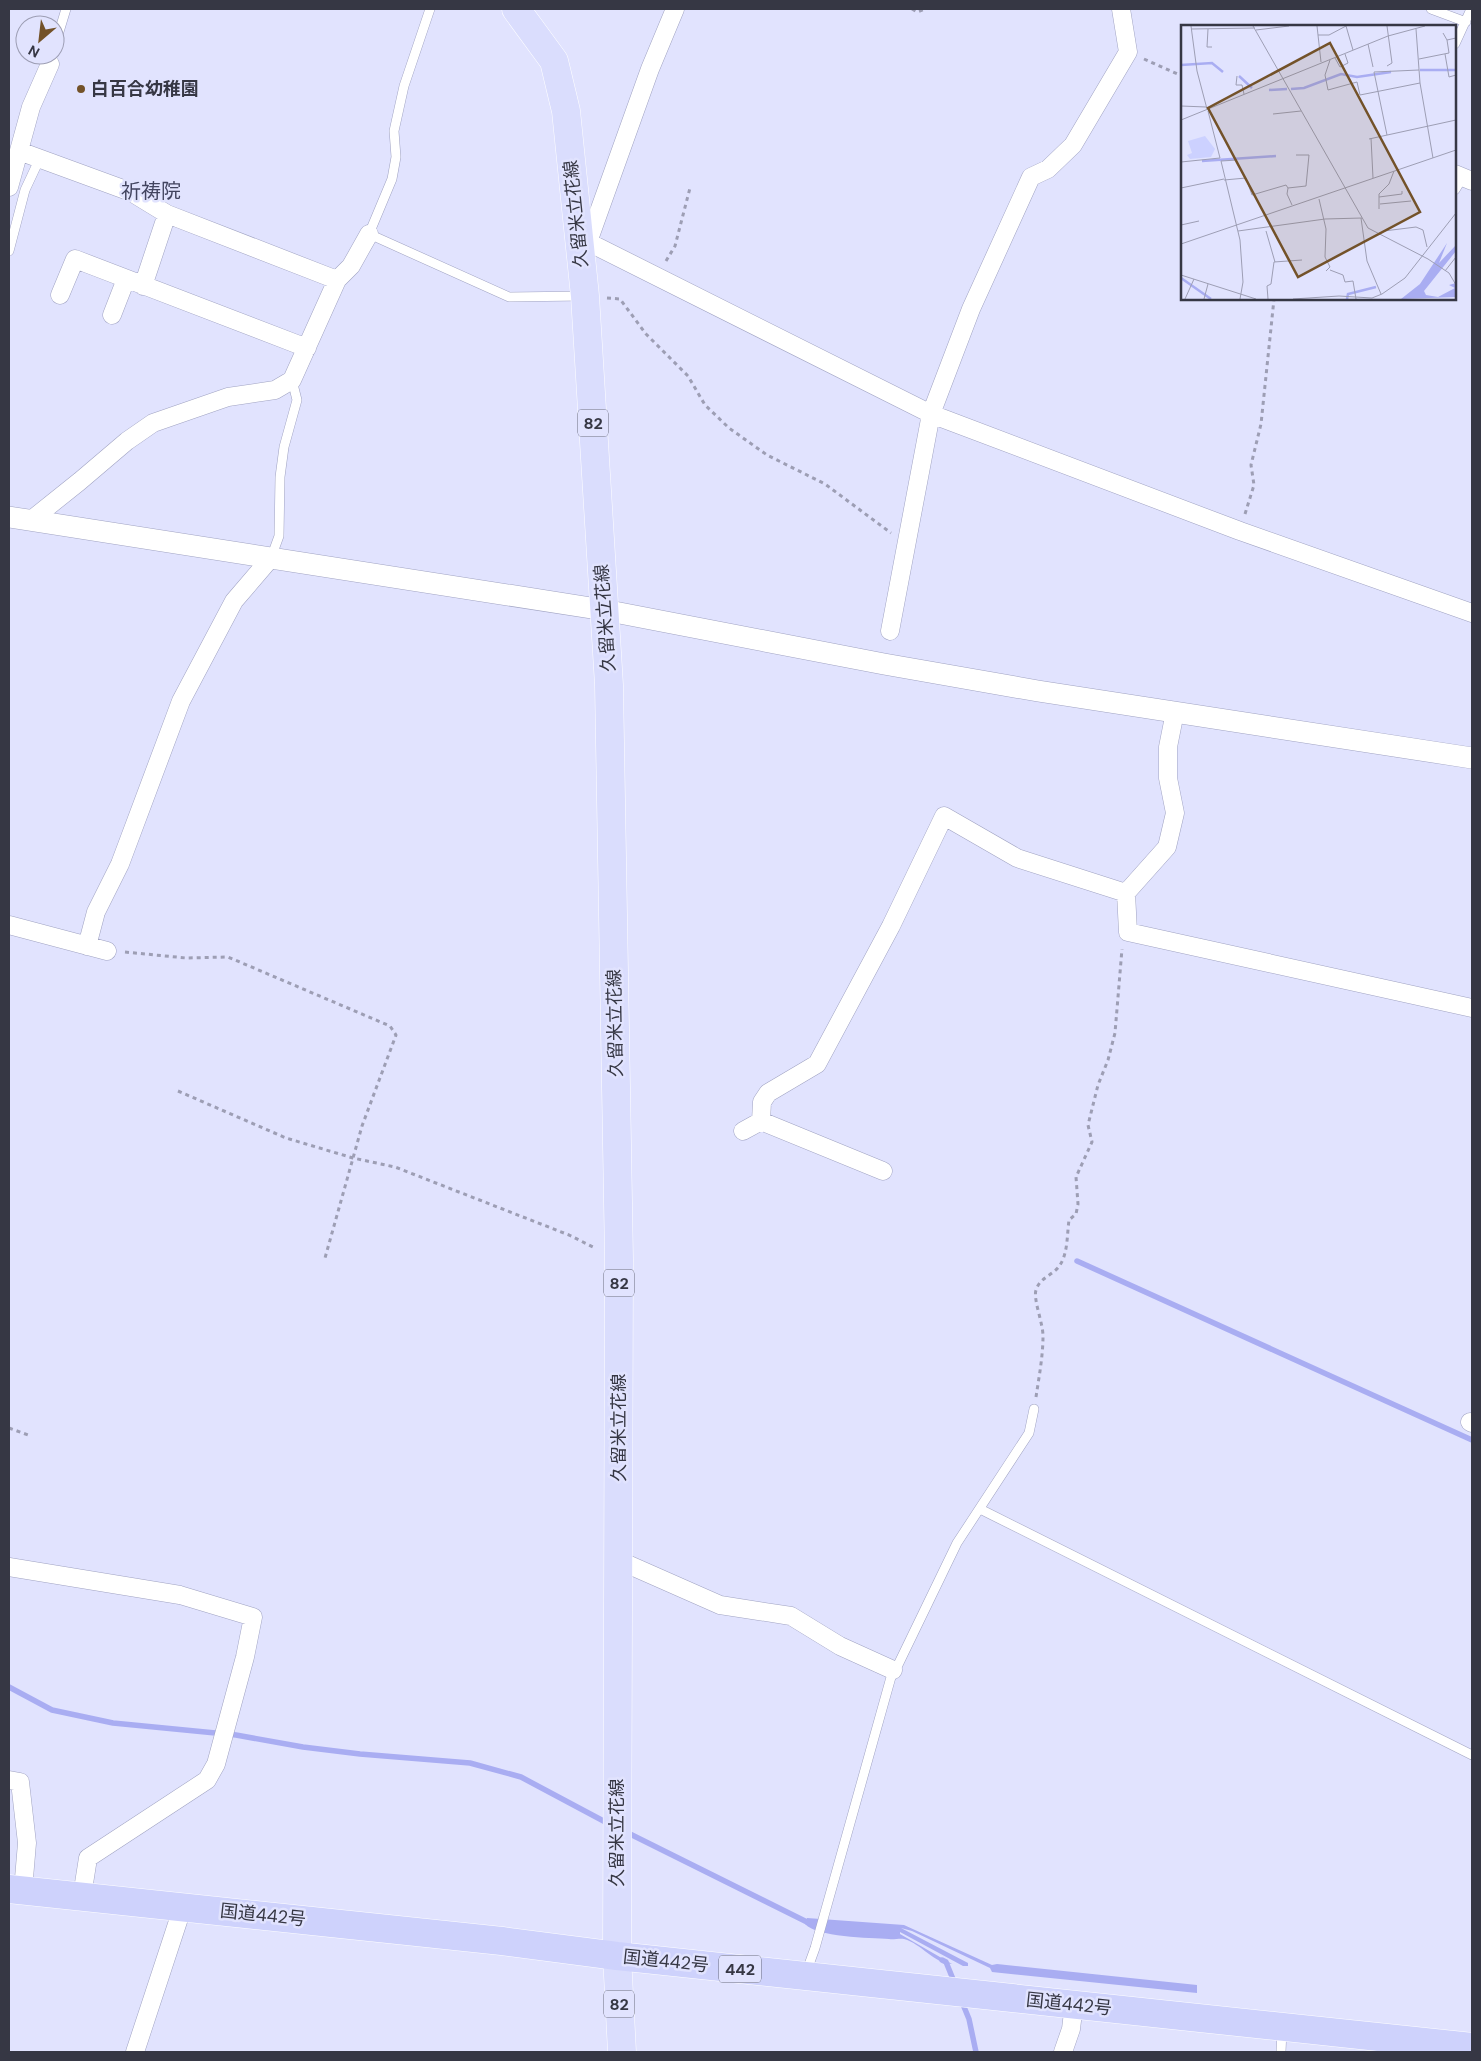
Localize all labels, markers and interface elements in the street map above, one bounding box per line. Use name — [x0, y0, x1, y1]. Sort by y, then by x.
north arrow — [15, 15, 65, 65]
inset map — [1181, 25, 1456, 300]
text: N — [25, 41, 43, 62]
place label: 白百合幼稚園 — [91, 77, 199, 101]
marker: 白百合幼稚園 — [75, 83, 87, 95]
street label: 久留米立花線 — [558, 159, 594, 269]
district label: 祈祷院 — [121, 178, 181, 204]
road number: 82 — [578, 409, 608, 436]
street label: 久留米立花線 — [589, 563, 621, 673]
street label: 久留米立花線 — [602, 969, 628, 1077]
road number: 82 — [604, 1270, 634, 1296]
street label: 久留米立花線 — [607, 1374, 631, 1482]
street label: 久留米立花線 — [605, 1779, 629, 1887]
street label: 国道442号 — [219, 1899, 307, 1931]
street label: 国道442号 — [622, 1945, 710, 1977]
road number: 442 — [719, 1956, 761, 1982]
street label: 国道442号 — [1025, 1988, 1113, 2020]
road number: 82 — [604, 1990, 634, 2018]

